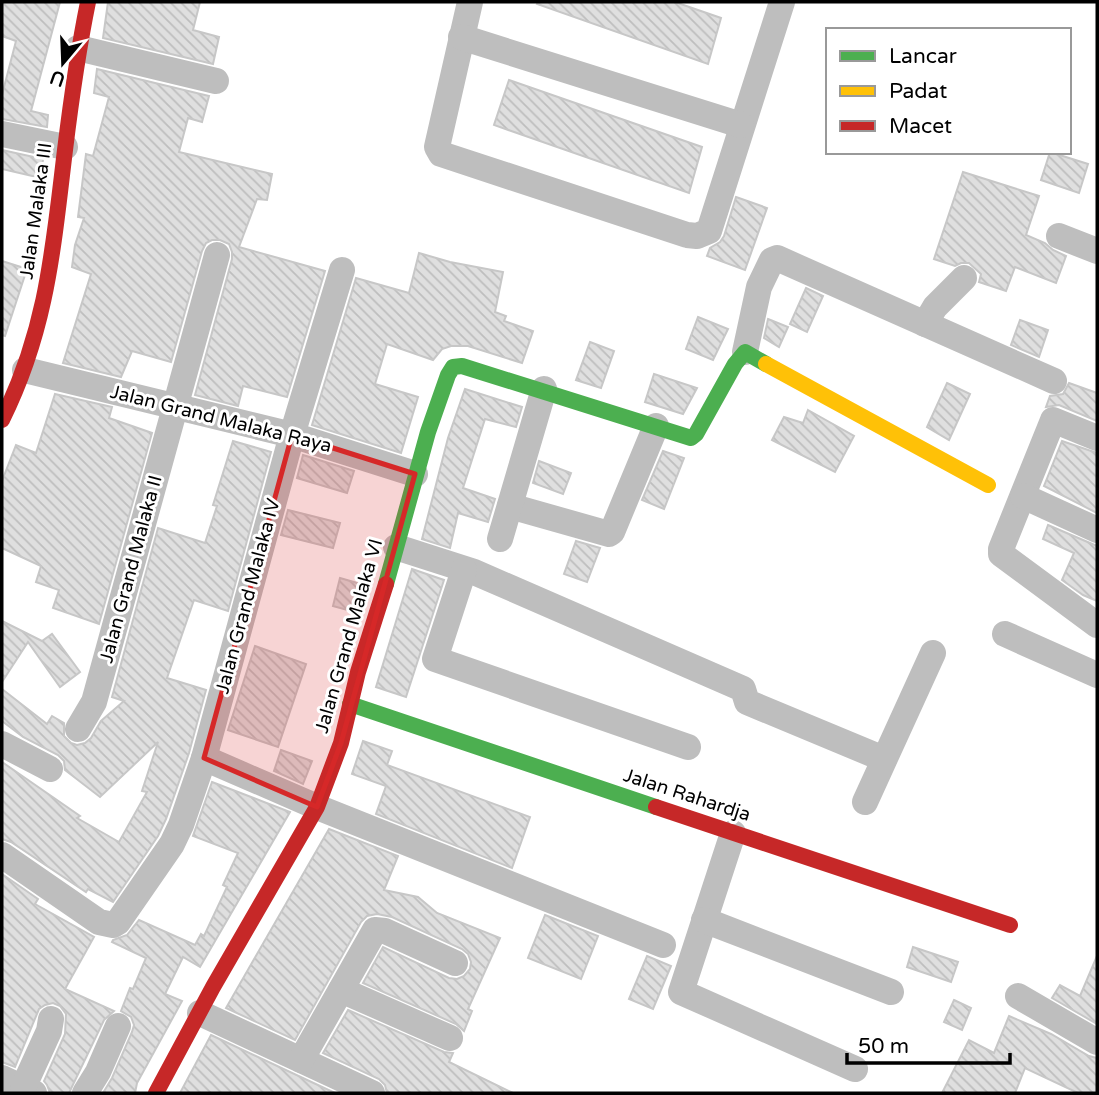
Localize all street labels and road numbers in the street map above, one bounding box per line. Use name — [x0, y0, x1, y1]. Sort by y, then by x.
street label: Jalan Malaka III — [16, 141, 56, 281]
street label: Jalan Grand Malaka Raya — [108, 381, 334, 457]
street label: Jalan Grand Malaka II — [95, 473, 167, 665]
street label: Jalan Grand Malaka IV — [211, 496, 285, 696]
street label: Jalan Grand Malaka VI — [311, 536, 387, 736]
street label: Jalan Rahardja — [621, 764, 753, 826]

